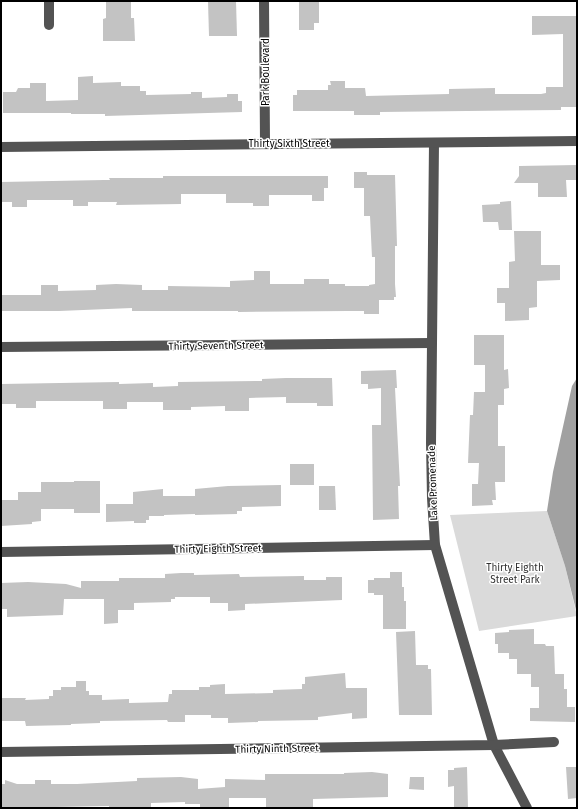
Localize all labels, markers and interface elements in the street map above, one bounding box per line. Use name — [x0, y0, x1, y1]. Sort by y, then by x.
street label: Park Boulevard — [260, 38, 272, 106]
street label: Thirty Sixth Street — [248, 138, 330, 150]
street label: Thirty Seventh Street — [168, 339, 264, 353]
street label: Lake Promenade — [426, 445, 440, 521]
street label: Thirty Eighth Street — [174, 542, 262, 556]
park label: Thirty Eighth Street Park — [486, 562, 544, 586]
street label: Thirty Ninth Street — [235, 742, 319, 756]

